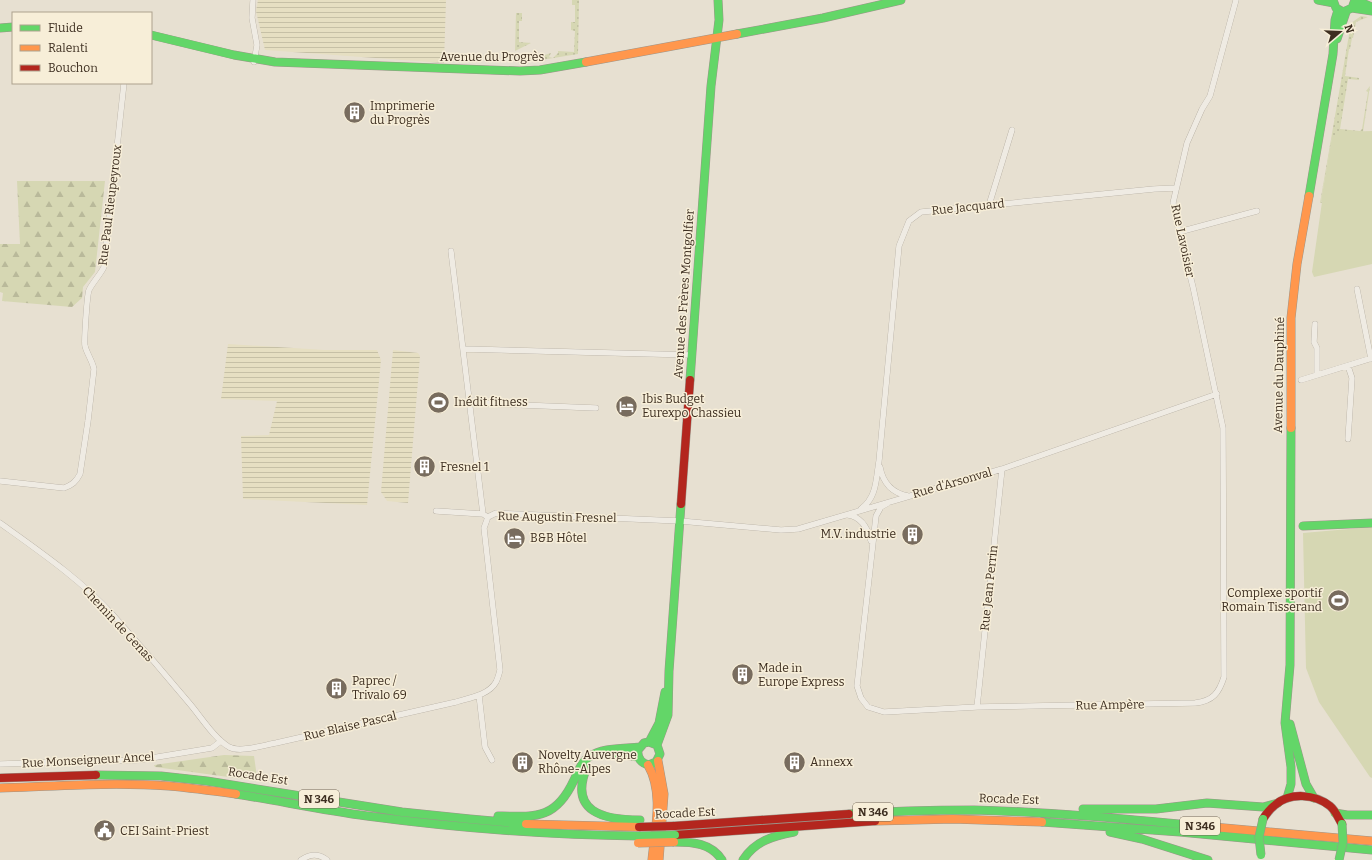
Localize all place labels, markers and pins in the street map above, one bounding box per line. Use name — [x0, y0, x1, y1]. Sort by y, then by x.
place label: Imprimerie du Progrès — [370, 99, 435, 127]
building icon: Imprimerie du Progrès — [341, 100, 367, 126]
sports icon: Inédit fitness — [426, 389, 452, 415]
place label: Ibis Budget Eurexpo Chassieu — [642, 392, 742, 420]
hotel icon: Ibis Budget Eurexpo Chassieu — [614, 393, 640, 419]
place label: Inédit fitness — [454, 395, 528, 409]
building icon: Fresnel 1 — [411, 454, 437, 480]
place label: Fresnel 1 — [440, 460, 489, 474]
building icon: M.V. industrie — [899, 521, 925, 547]
hotel icon: B&B Hôtel — [502, 525, 528, 551]
place label: M.V. industrie — [821, 527, 896, 541]
place label: B&B Hôtel — [530, 531, 587, 545]
place label: Complexe sportif Romain Tisserand — [1221, 586, 1323, 614]
sports icon: Complexe sportif Romain Tisserand — [1325, 587, 1351, 613]
place label: Made in Europe Express — [758, 661, 845, 689]
building icon: Made in Europe Express — [730, 662, 756, 688]
place label: Paprec / Trivalo 69 — [352, 674, 407, 702]
building icon: Paprec / Trivalo 69 — [323, 675, 349, 701]
place label: Novelty Auvergne Rhône-Alpes — [538, 748, 637, 776]
building icon: Novelty Auvergne Rhône-Alpes — [509, 749, 535, 775]
building icon: Annexx — [781, 749, 807, 775]
place label: Annexx — [810, 755, 853, 769]
public building icon: CEI Saint-Priest — [91, 818, 117, 844]
place label: CEI Saint-Priest — [120, 824, 209, 838]

